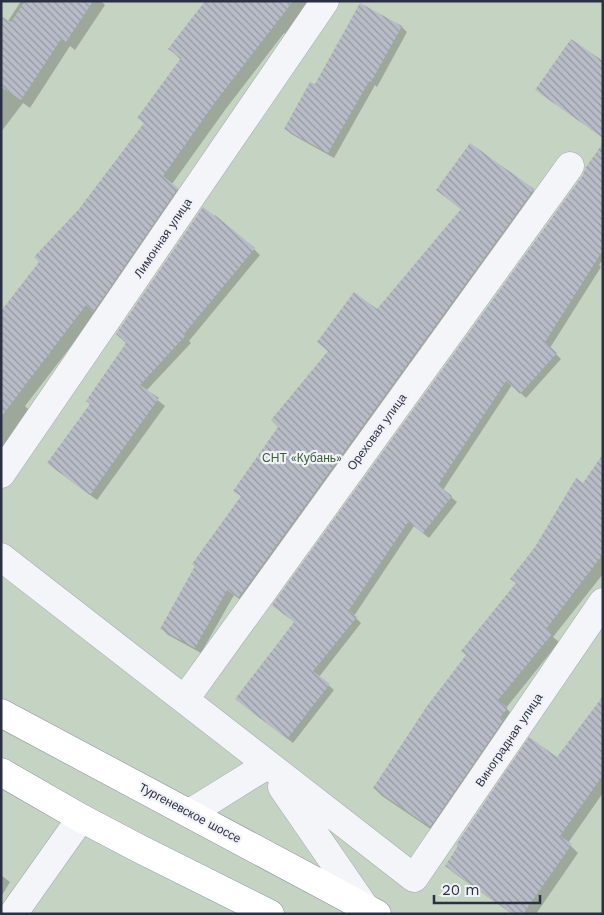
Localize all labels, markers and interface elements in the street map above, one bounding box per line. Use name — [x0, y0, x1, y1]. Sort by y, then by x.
street label: Лимонная улица — [131, 195, 195, 280]
street label: Ореховая улица — [344, 391, 410, 473]
park label: СНТ «Кубань» — [262, 451, 342, 465]
street label: Виноградная улица — [473, 690, 546, 789]
street label: Тургеневское шоссе — [137, 780, 244, 846]
scale bar — [434, 872, 540, 904]
text: 20 m — [442, 881, 480, 899]

